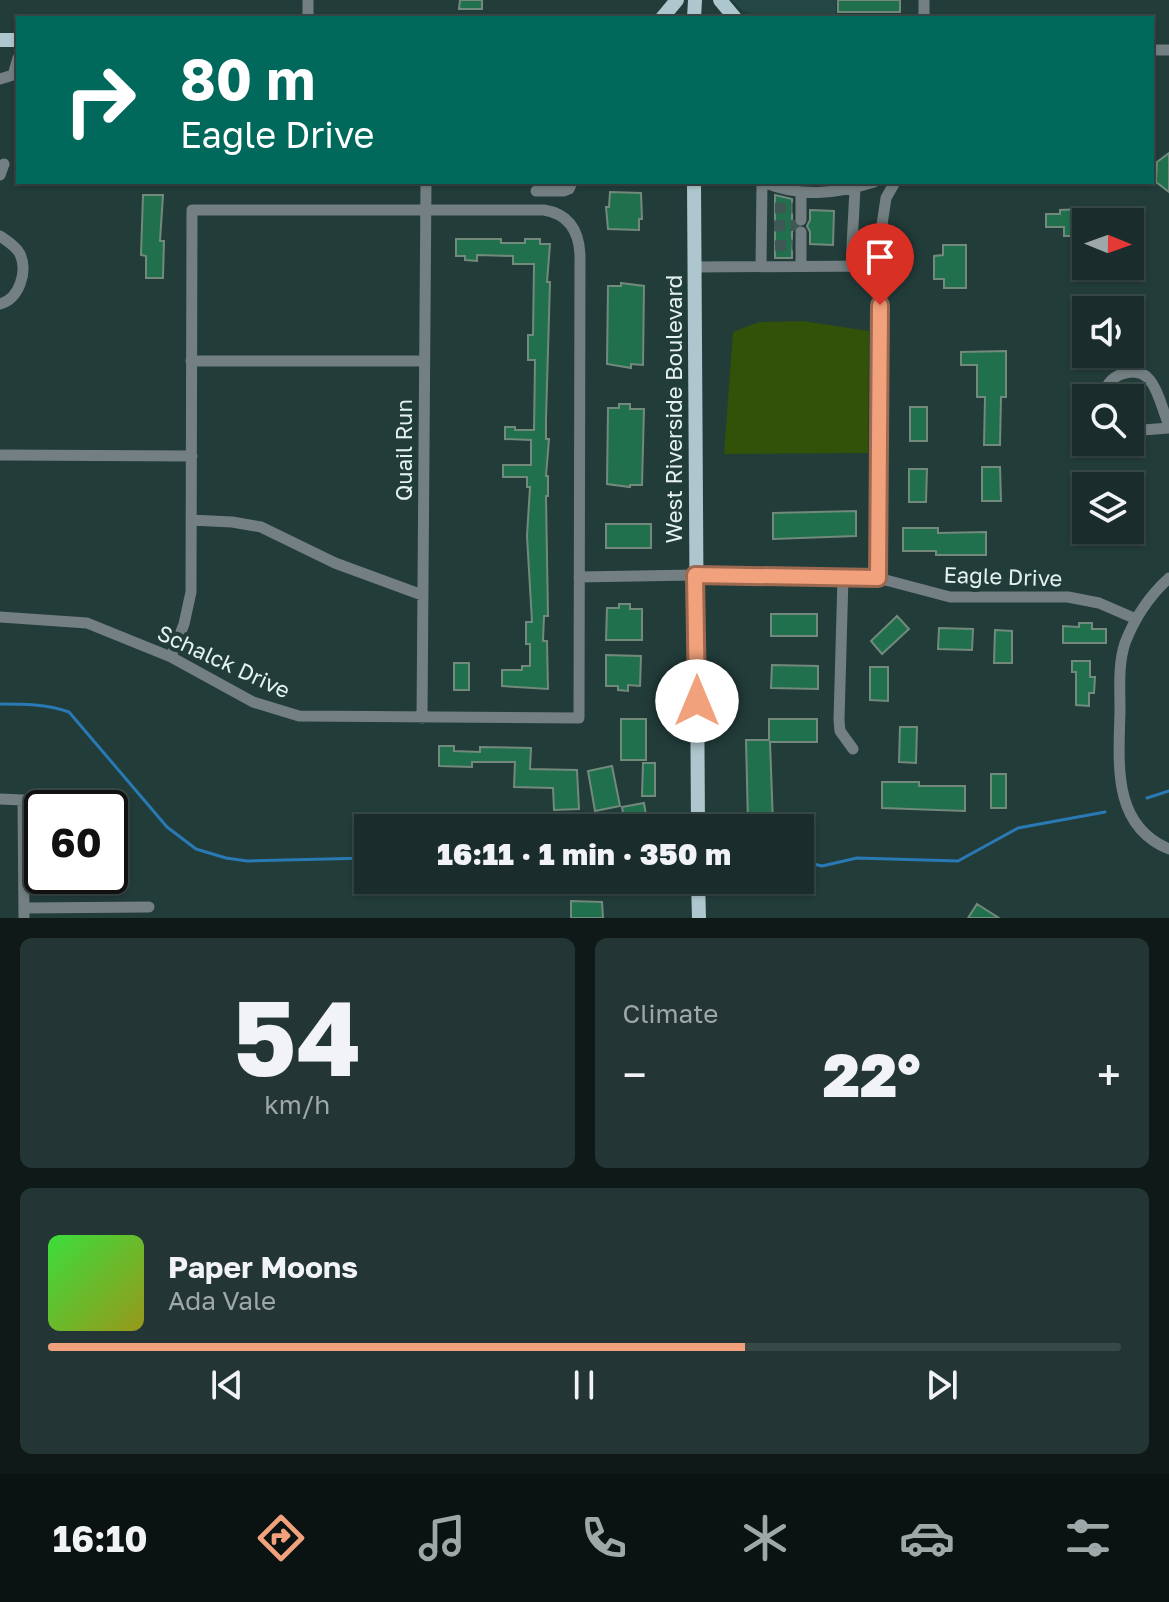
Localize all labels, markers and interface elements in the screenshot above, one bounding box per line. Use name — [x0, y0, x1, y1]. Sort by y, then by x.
text: 80 m — [180, 45, 315, 112]
icon: right — [48, 48, 152, 152]
text: Eagle Drive — [180, 113, 374, 156]
north arrow — [1072, 208, 1144, 280]
map controls — [1072, 208, 1144, 544]
pin — [846, 223, 914, 305]
icon: arrive — [858, 235, 902, 279]
street label: West Riverside Boulevard — [660, 275, 687, 543]
button: sound — [1072, 296, 1144, 368]
button: search — [1072, 384, 1144, 456]
street label: Quail Run — [390, 399, 417, 501]
button: layers — [1072, 472, 1144, 544]
street label: Eagle Drive — [943, 560, 1063, 592]
street label: Schalck Drive — [153, 618, 295, 704]
position arrow — [655, 659, 739, 743]
speed limit sign: 60 — [24, 790, 128, 894]
text: 16:11 · 1 min · 350 m — [437, 836, 731, 872]
text: 54 — [233, 974, 361, 1099]
text: Climate — [623, 998, 718, 1029]
text: 22° — [823, 1038, 921, 1110]
text: − — [623, 1048, 647, 1101]
text: + — [1097, 1048, 1121, 1101]
text: km/h — [264, 1089, 330, 1120]
text: Paper Moons — [168, 1249, 358, 1285]
text: Ada Vale — [168, 1285, 276, 1316]
icon: previous — [205, 1363, 249, 1407]
icon: pause — [562, 1363, 606, 1407]
icon: next — [920, 1363, 964, 1407]
icon: directions — [253, 1510, 309, 1566]
icon: music — [414, 1510, 470, 1566]
icon: phone — [576, 1510, 632, 1566]
icon: climate — [737, 1510, 793, 1566]
icon: car — [899, 1510, 955, 1566]
icon: filters — [1060, 1510, 1116, 1566]
text: 16:10 — [53, 1517, 148, 1560]

